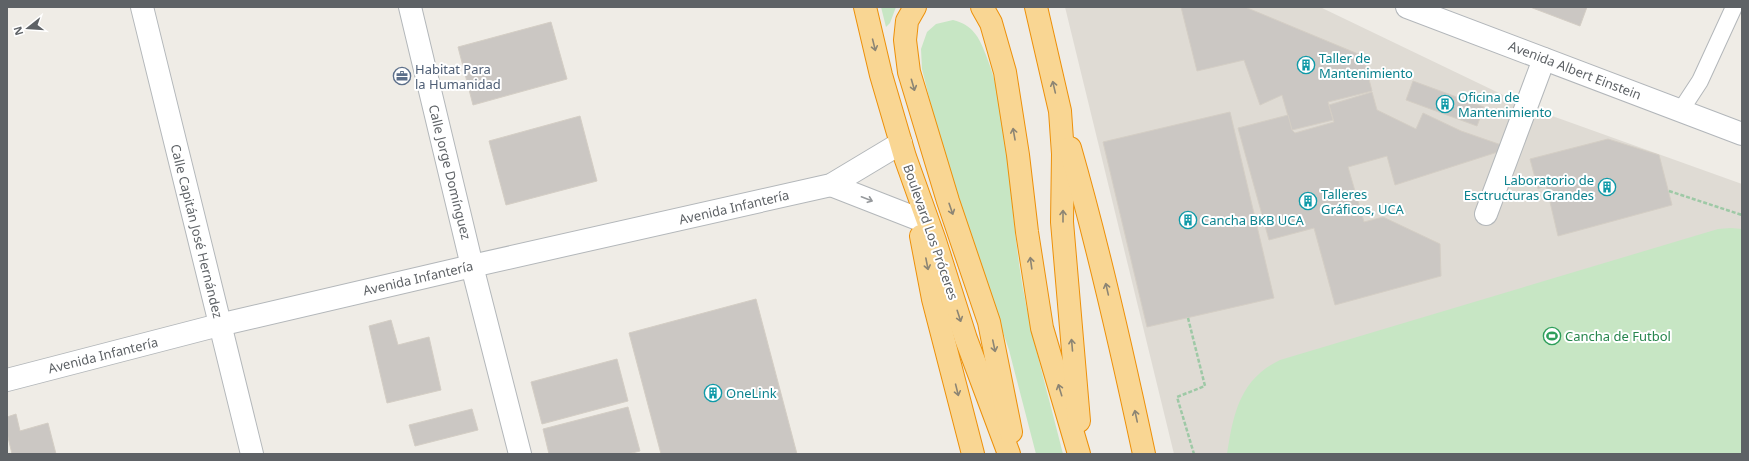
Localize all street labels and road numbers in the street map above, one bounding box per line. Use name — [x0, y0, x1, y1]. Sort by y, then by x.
street label: Avenida Albert Einstein — [1506, 36, 1644, 104]
street label: Calle Jorge Domínguez — [425, 103, 475, 241]
street label: Calle Capitán José Hernández — [167, 142, 227, 320]
street label: Boulevard Los Próceres — [899, 162, 963, 302]
street label: Avenida Infantería — [677, 186, 791, 228]
street label: Avenida Infantería — [361, 257, 475, 299]
street label: Avenida Infantería — [46, 333, 160, 377]

